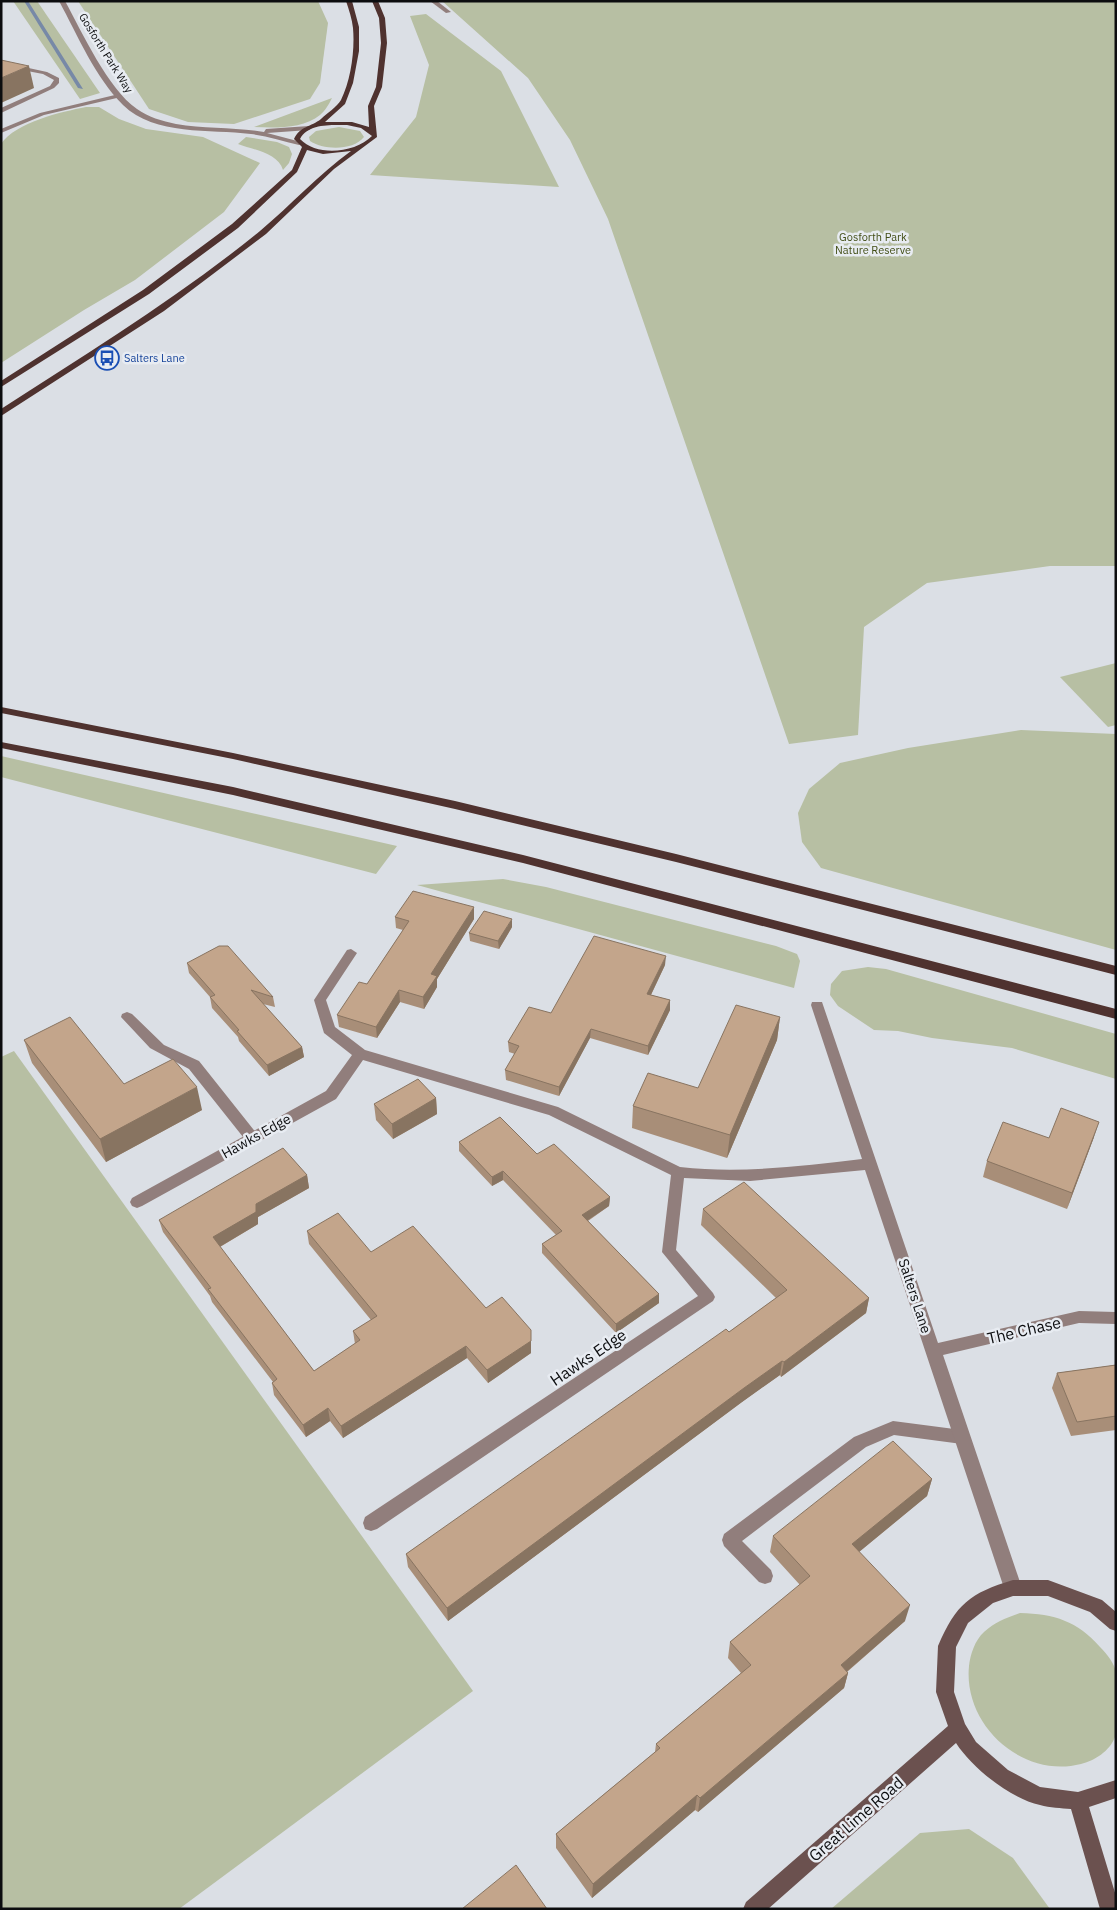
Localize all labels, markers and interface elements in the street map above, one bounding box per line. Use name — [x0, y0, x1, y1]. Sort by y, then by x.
street label: Gosforth Park Way — [76, 11, 136, 96]
park label: Gosforth Park Nature Reserve — [835, 230, 911, 257]
bus stop icon: Salters Lane — [94, 345, 120, 371]
place label: Salters Lane — [124, 351, 185, 365]
street label: Hawks Edge — [218, 1109, 294, 1162]
street label: Salters Lane — [894, 1256, 936, 1336]
street label: The Chase — [985, 1312, 1063, 1348]
street label: Hawks Edge — [546, 1324, 630, 1390]
street label: Great Lime Road — [805, 1772, 907, 1866]

